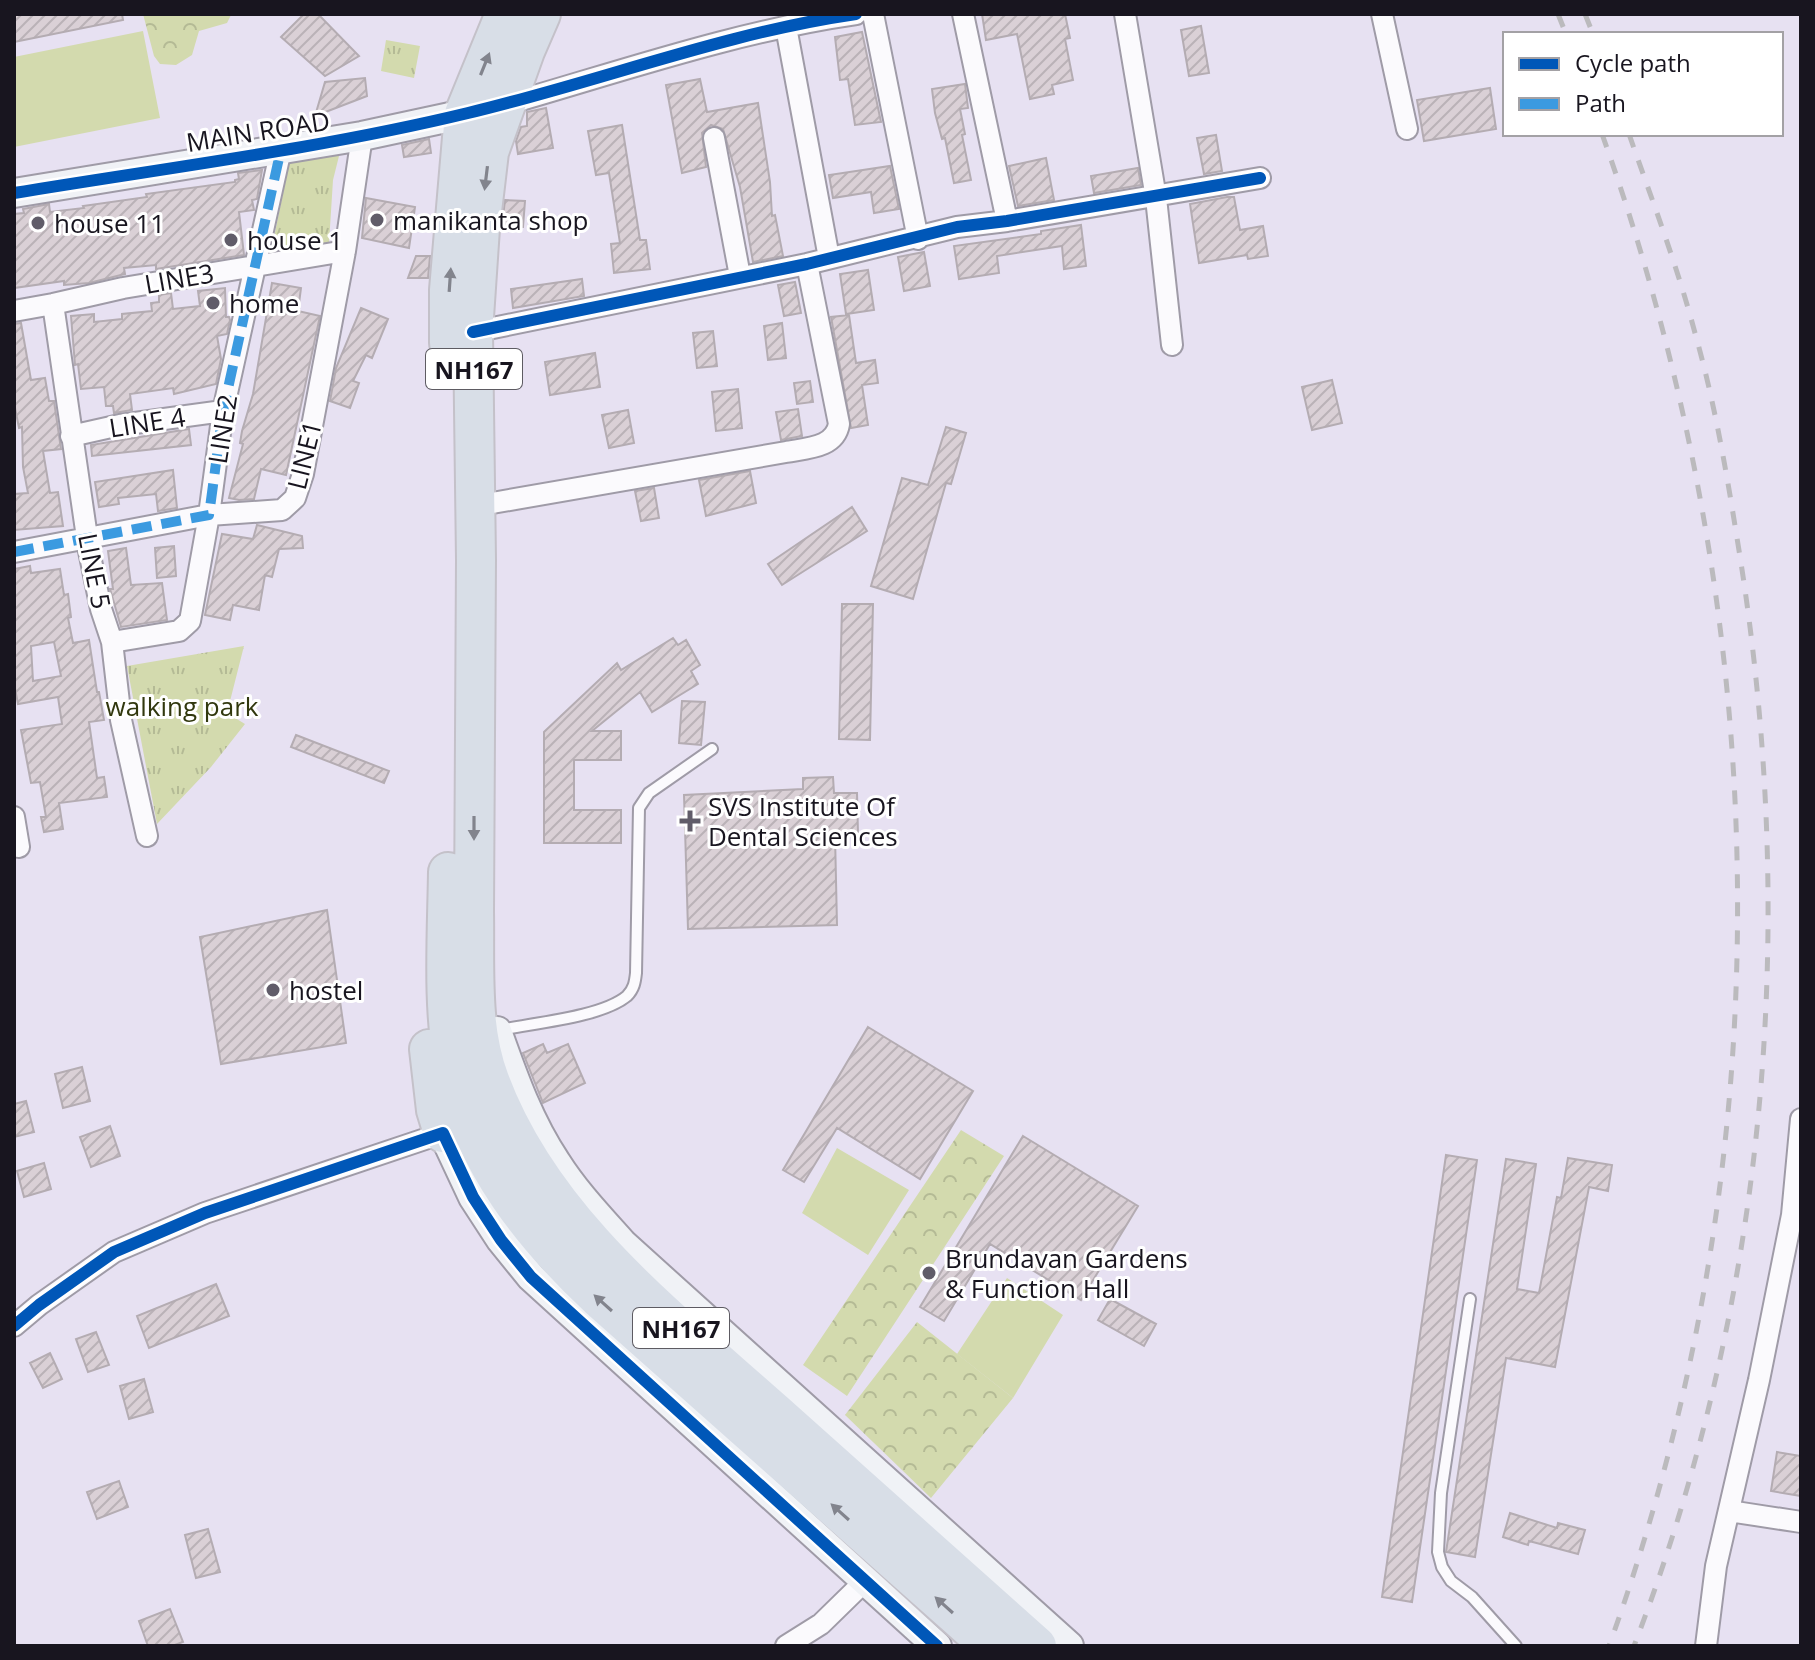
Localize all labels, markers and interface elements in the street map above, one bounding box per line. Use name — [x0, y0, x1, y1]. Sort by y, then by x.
legend — [1503, 32, 1783, 136]
text: Cycle path — [1575, 46, 1691, 79]
one-way arrow — [478, 52, 491, 76]
text: Path — [1575, 86, 1626, 119]
street label: MAIN ROAD — [184, 102, 332, 160]
one-way arrow — [479, 166, 492, 191]
place label: manikanta shop — [393, 202, 588, 238]
place label: house 11 — [54, 205, 165, 241]
marker: manikanta shop — [368, 211, 386, 229]
marker: house 11 — [29, 214, 47, 232]
place label: house 1 — [247, 222, 343, 258]
marker: house 1 — [222, 231, 240, 249]
street label: LINE3 — [142, 254, 216, 302]
one-way arrow — [444, 267, 457, 292]
place label: home — [229, 285, 299, 321]
marker: home — [204, 294, 222, 312]
road number: NH167 — [426, 349, 522, 389]
street label: LINE2 — [199, 392, 245, 466]
street label: LINE 4 — [106, 398, 188, 446]
street label: LINE1 — [278, 417, 330, 493]
street label: LINE 5 — [70, 530, 120, 612]
park label: walking park — [106, 688, 259, 724]
place label: SVS Institute Of Dental Sciences — [708, 788, 898, 854]
marker: SVS Institute Of Dental Sciences — [679, 810, 701, 832]
one-way arrow — [468, 816, 480, 841]
place label: hostel — [289, 972, 363, 1008]
marker: hostel — [264, 981, 282, 999]
place label: Brundavan Gardens & Function Hall — [945, 1240, 1188, 1306]
marker: Brundavan Gardens & Function Hall — [920, 1264, 938, 1282]
one-way arrow — [594, 1294, 613, 1312]
road number: NH167 — [633, 1308, 729, 1348]
one-way arrow — [830, 1504, 849, 1522]
one-way arrow — [935, 1597, 955, 1614]

